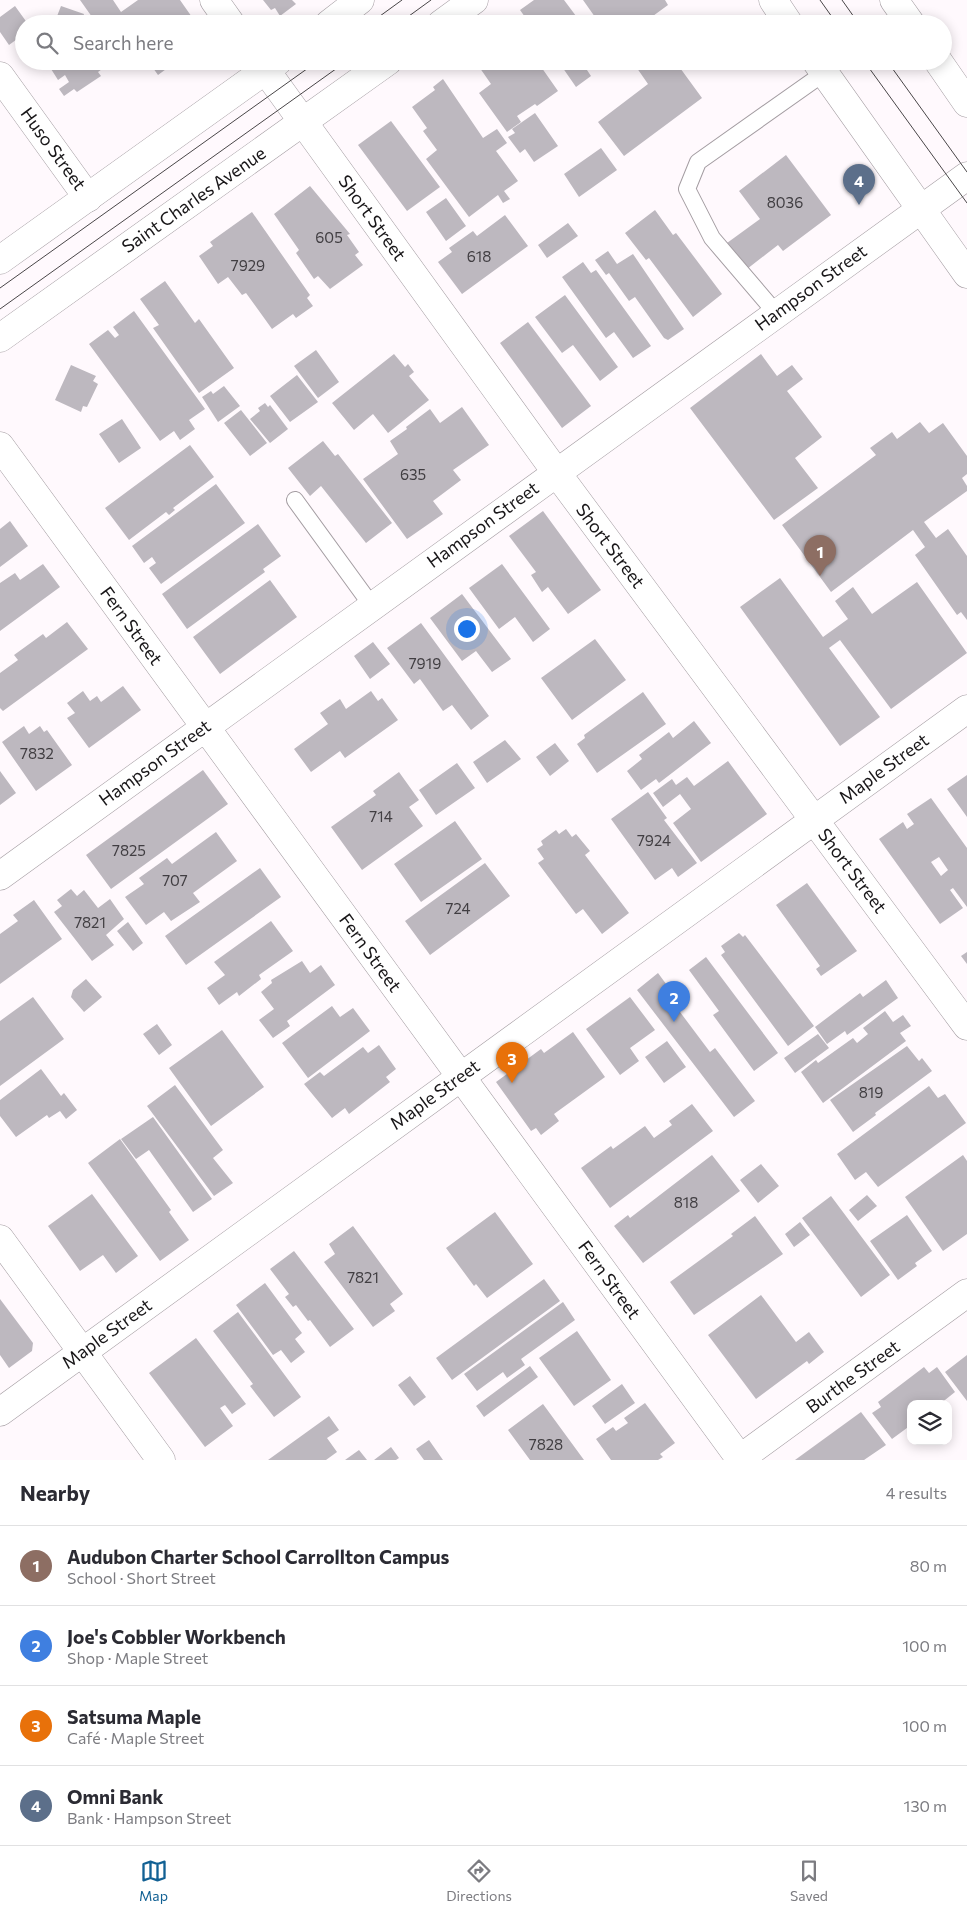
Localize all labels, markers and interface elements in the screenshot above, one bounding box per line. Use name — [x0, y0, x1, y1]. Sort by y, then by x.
search box — [15, 15, 952, 70]
icon: search — [33, 29, 61, 57]
text: Search here — [73, 31, 173, 54]
street label: Huso Street — [16, 103, 91, 194]
street label: Saint Charles Avenue — [117, 141, 270, 257]
pin: 4 — [843, 164, 875, 205]
street label: Short Street — [334, 170, 411, 265]
house number: 8036 — [767, 193, 803, 211]
house number: 605 — [315, 228, 343, 246]
street label: Hampson Street — [750, 239, 871, 335]
house number: 618 — [467, 247, 491, 265]
house number: 7929 — [231, 256, 265, 274]
house number: 635 — [400, 465, 426, 483]
street label: Hampson Street — [422, 476, 543, 572]
street label: Short Street — [572, 499, 650, 592]
pin: 1 — [804, 535, 836, 576]
street label: Fern Street — [96, 582, 168, 669]
your location — [454, 616, 480, 642]
house number: 7919 — [409, 654, 441, 672]
street label: Hampson Street — [94, 714, 215, 810]
street label: Maple Street — [834, 728, 933, 808]
house number: 7832 — [20, 744, 54, 762]
house number: 714 — [369, 807, 393, 825]
street label: Short Street — [814, 824, 892, 917]
house number: 7924 — [637, 831, 671, 849]
house number: 7825 — [112, 841, 146, 859]
house number: 707 — [162, 871, 188, 889]
house number: 724 — [446, 899, 470, 917]
street label: Fern Street — [335, 909, 407, 996]
house number: 7821 — [74, 913, 106, 931]
pin: 2 — [658, 981, 690, 1022]
pin: 3 — [496, 1042, 528, 1083]
street label: Maple Street — [385, 1054, 484, 1134]
house number: 819 — [859, 1083, 883, 1101]
house number: 818 — [674, 1193, 698, 1211]
street label: Fern Street — [574, 1236, 646, 1323]
house number: 7821 — [347, 1268, 379, 1286]
street label: Maple Street — [57, 1293, 156, 1373]
street label: Burthe Street — [801, 1335, 904, 1418]
map controls — [907, 1400, 952, 1445]
button: layers — [907, 1400, 952, 1445]
house number: 7828 — [529, 1435, 563, 1453]
text: Nearby — [20, 1480, 90, 1505]
text: 4 results — [886, 1483, 947, 1502]
text: Audubon Charter School Carrollton Campus — [67, 1545, 449, 1568]
text: 1 — [32, 1556, 40, 1575]
text: 80 m — [910, 1556, 947, 1575]
text: School · Short Street — [67, 1568, 216, 1587]
text: Joe's Cobbler Workbench — [67, 1625, 286, 1648]
text: 2 — [31, 1636, 41, 1655]
text: 100 m — [902, 1636, 947, 1655]
text: Shop · Maple Street — [67, 1648, 208, 1667]
text: Satsuma Maple — [67, 1705, 201, 1728]
text: 3 — [31, 1716, 41, 1735]
text: 100 m — [902, 1716, 947, 1735]
text: Café · Maple Street — [67, 1728, 204, 1747]
text: Omni Bank — [67, 1785, 163, 1808]
text: 4 — [31, 1796, 41, 1815]
text: 130 m — [904, 1796, 947, 1815]
text: Bank · Hampson Street — [67, 1808, 231, 1827]
tab: Map — [139, 1857, 168, 1904]
tab: Directions — [446, 1857, 512, 1904]
tab: Saved — [790, 1857, 828, 1904]

